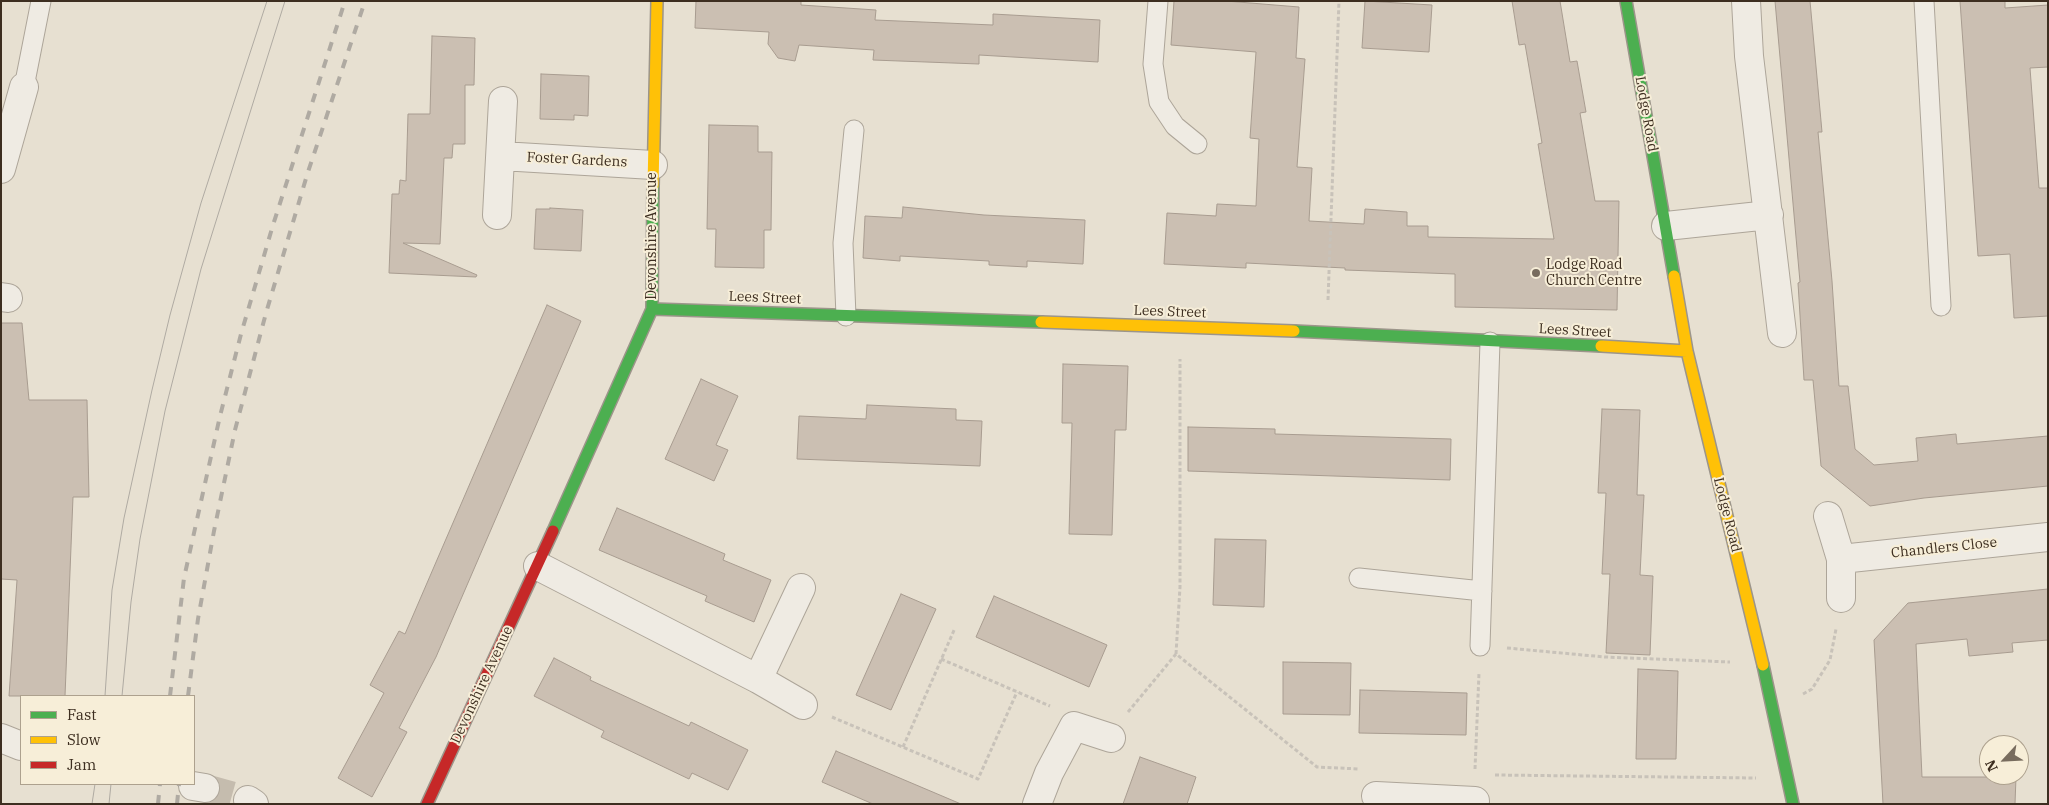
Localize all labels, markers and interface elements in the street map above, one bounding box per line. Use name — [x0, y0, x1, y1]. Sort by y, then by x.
street label: Lodge Road — [1631, 75, 1661, 153]
street label: Foster Gardens — [526, 149, 628, 171]
street label: Devonshire Avenue — [644, 172, 660, 300]
place label: Lodge Road Church Centre — [1546, 257, 1642, 290]
marker: Lodge Road Church Centre — [1530, 267, 1542, 279]
street label: Lees Street — [728, 288, 802, 308]
street label: Lees Street — [1133, 302, 1207, 322]
street label: Lees Street — [1538, 321, 1612, 341]
street label: Lodge Road — [1710, 476, 1744, 554]
street label: Chandlers Close — [1890, 534, 1998, 562]
street label: Devonshire Avenue — [447, 624, 517, 746]
legend — [20, 695, 195, 785]
text: Fast — [67, 705, 97, 724]
text: Slow — [67, 730, 100, 749]
north arrow — [1979, 735, 2029, 785]
text: Jam — [67, 755, 96, 774]
text: N — [1981, 757, 2002, 775]

